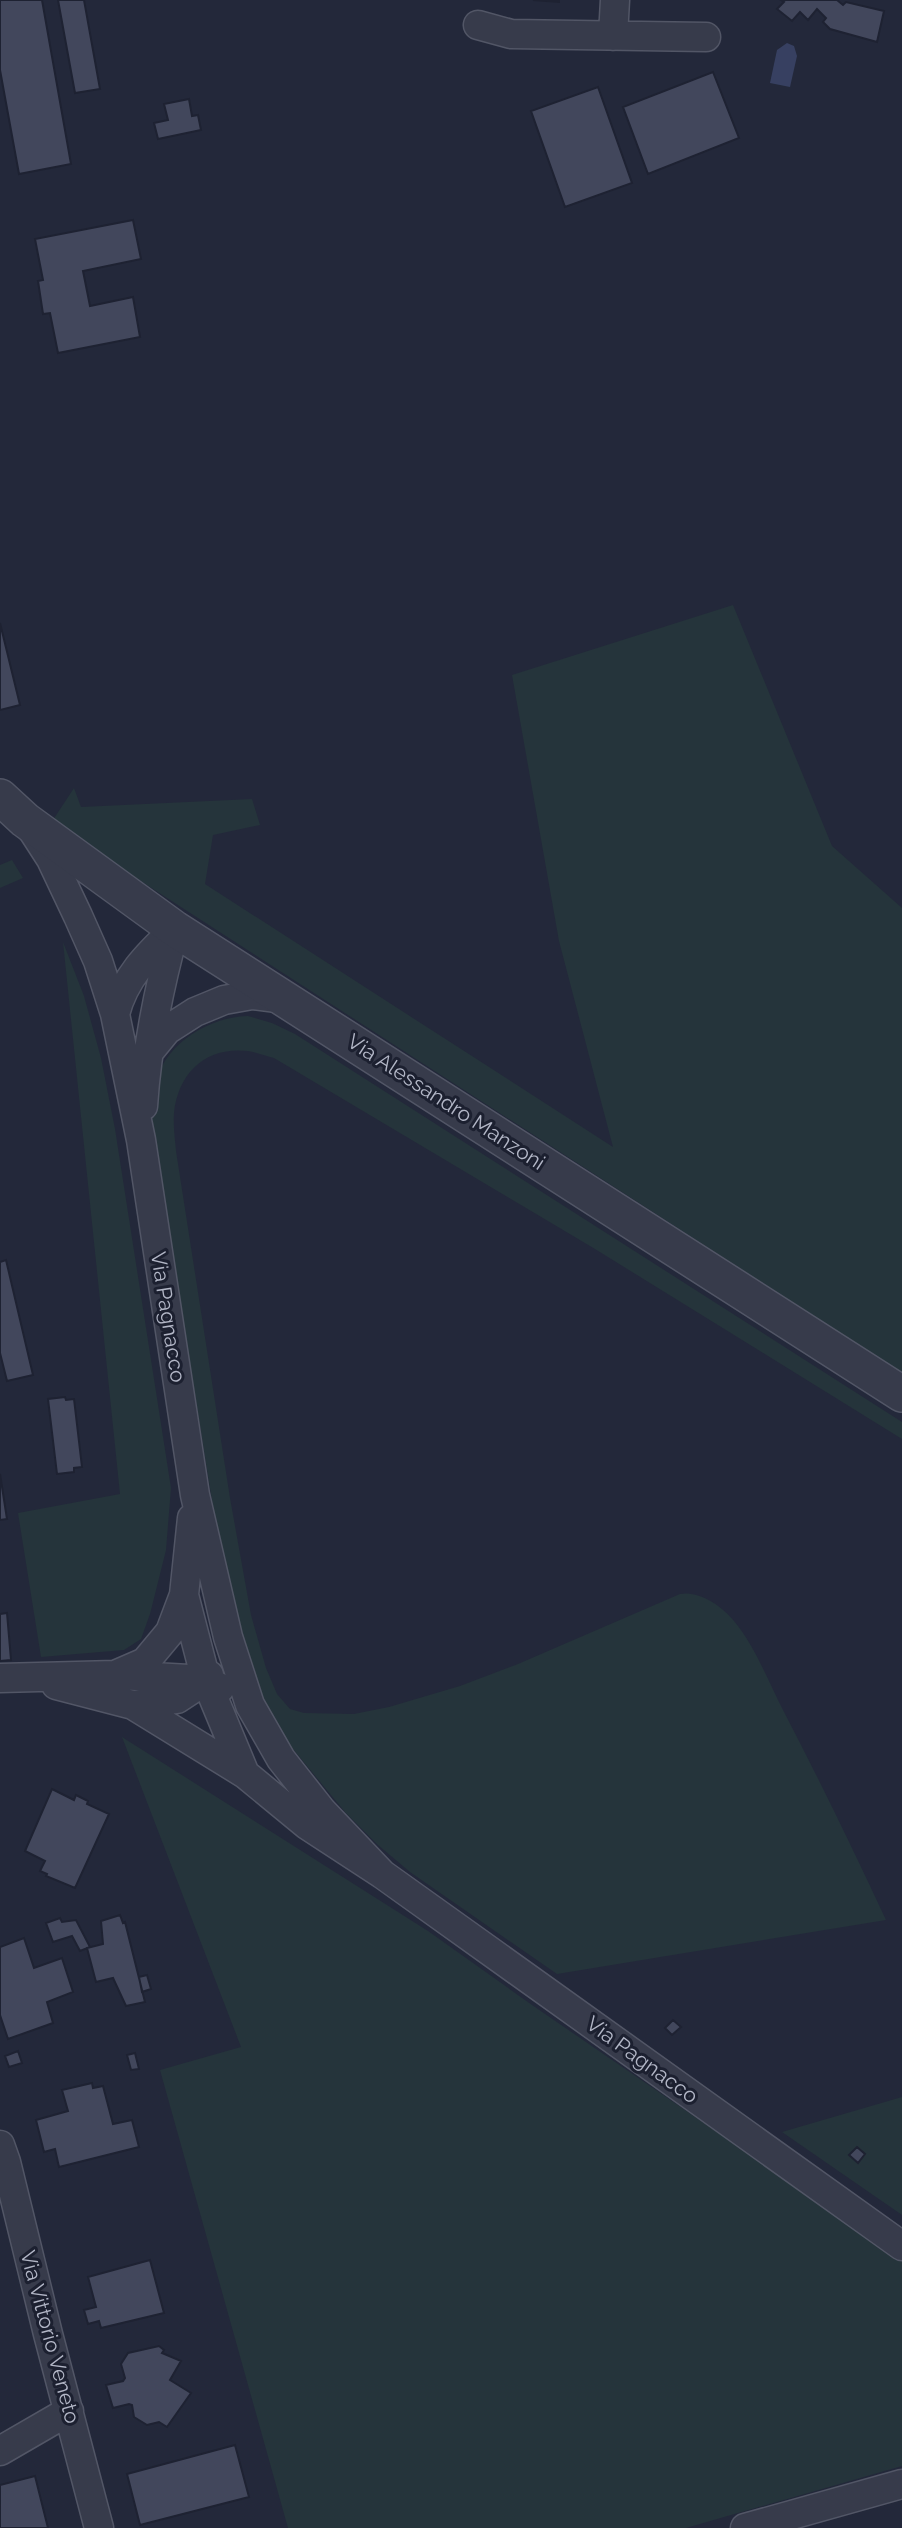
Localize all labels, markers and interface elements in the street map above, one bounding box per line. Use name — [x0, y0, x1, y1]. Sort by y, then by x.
street label: Via Alessandro Manzoni — [343, 1028, 550, 1175]
street label: Via Pagnacco — [146, 1250, 191, 1384]
street label: Via Pagnacco — [582, 2011, 703, 2109]
street label: Via Vittorio Veneto — [15, 2248, 86, 2426]

